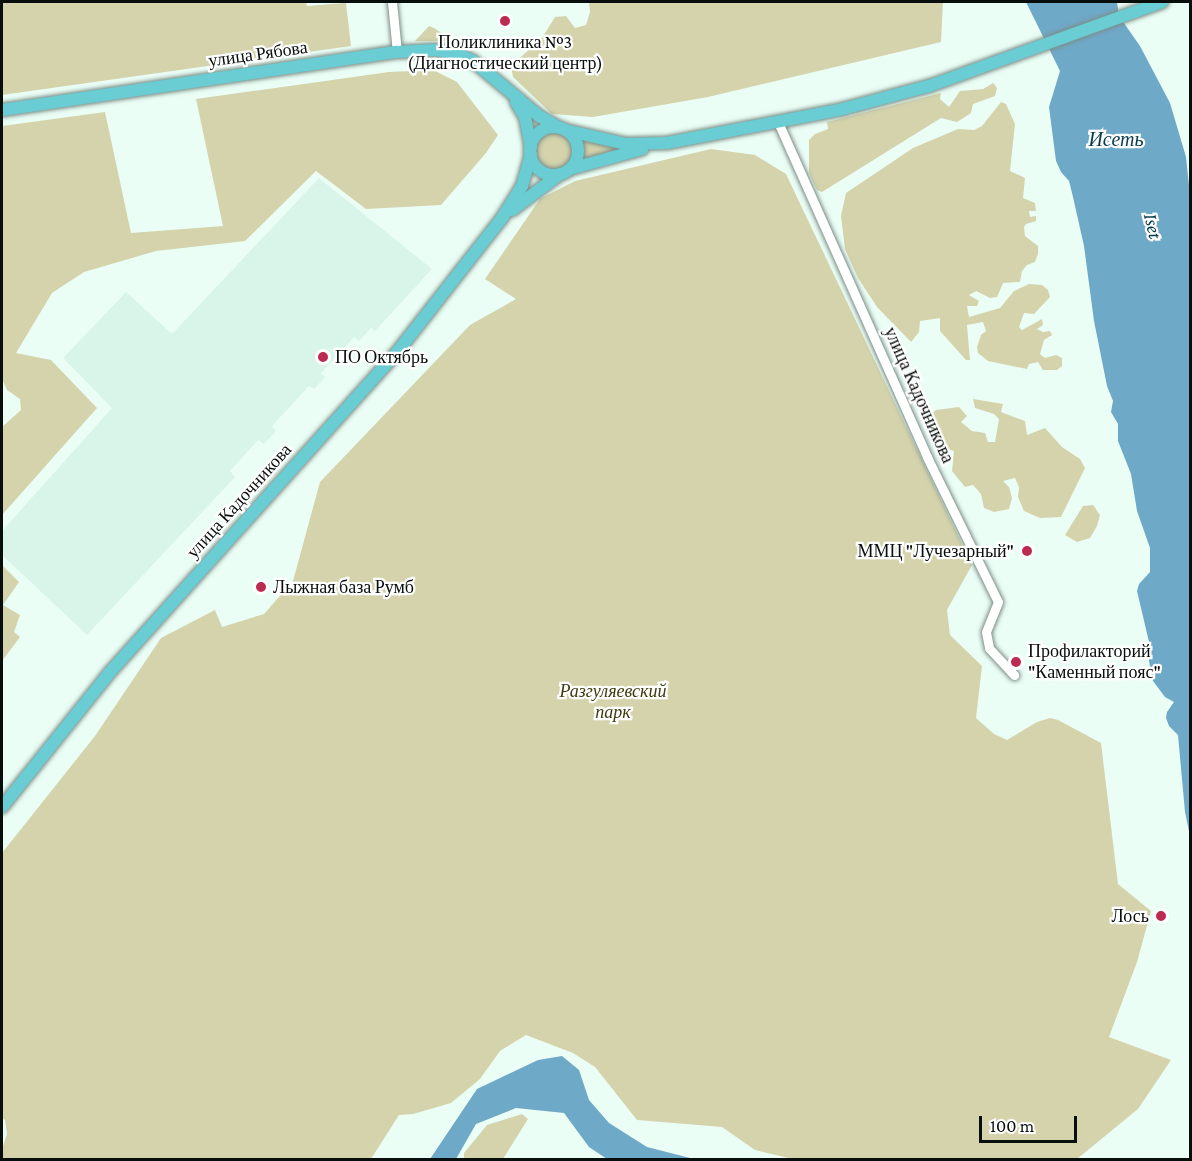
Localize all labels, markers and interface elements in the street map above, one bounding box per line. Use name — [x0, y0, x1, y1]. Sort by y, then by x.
marker: Поликлиника №3 (Диагностический центр) — [496, 12, 514, 30]
place label: Поликлиника №3 (Диагностический центр) — [407, 32, 603, 74]
street label: улица Рябова — [207, 36, 309, 72]
water label: Исеть — [1088, 127, 1144, 151]
water label: Iset — [1138, 211, 1168, 241]
street label: улица Кадочникова — [879, 324, 959, 466]
place label: ПО Октябрь — [335, 346, 428, 368]
marker: ПО Октябрь — [316, 350, 330, 364]
street label: улица Кадочникова — [182, 439, 296, 563]
place label: ММЦ "Лучезарный" — [857, 540, 1014, 562]
marker: ММЦ "Лучезарный" — [1018, 542, 1036, 560]
place label: Лыжная база Румб — [273, 576, 414, 598]
marker: Лыжная база Румб — [254, 580, 268, 594]
place label: Профилакторий "Каменный пояс" — [1028, 641, 1161, 684]
marker: Профилакторий "Каменный пояс" — [1009, 655, 1023, 669]
park label: Разгуляевский парк — [559, 681, 667, 724]
place label: Лось — [1112, 905, 1149, 927]
marker: Лось — [1154, 909, 1168, 923]
scale bar — [982, 1104, 1080, 1142]
text: 100 m — [990, 1116, 1034, 1136]

